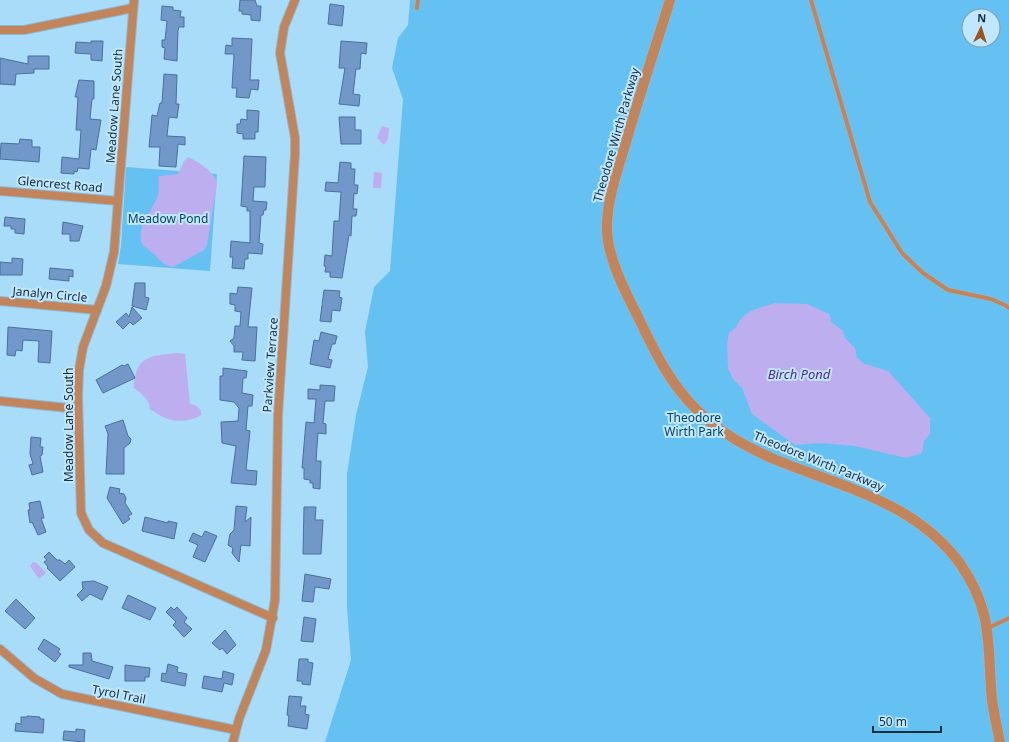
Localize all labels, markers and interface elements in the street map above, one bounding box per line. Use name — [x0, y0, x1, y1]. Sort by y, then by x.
north arrow — [961, 8, 1001, 48]
text: N — [977, 10, 987, 25]
street label: Meadow Lane South — [102, 48, 126, 164]
street label: Theodore Wirth Parkway — [589, 65, 644, 204]
street label: Glencrest Road — [17, 172, 103, 196]
park label: Meadow Pond — [128, 210, 208, 227]
street label: Janalyn Circle — [11, 282, 88, 306]
street label: Parkview Terrace — [258, 317, 282, 413]
water label: Birch Pond — [768, 365, 831, 383]
street label: Meadow Lane South — [60, 368, 77, 482]
park label: Theodore Wirth Park — [664, 409, 724, 440]
street label: Theodore Wirth Parkway — [751, 427, 887, 495]
street label: Tyrol Trail — [91, 680, 147, 708]
scale bar — [873, 708, 941, 734]
text: 50 m — [879, 713, 907, 730]

